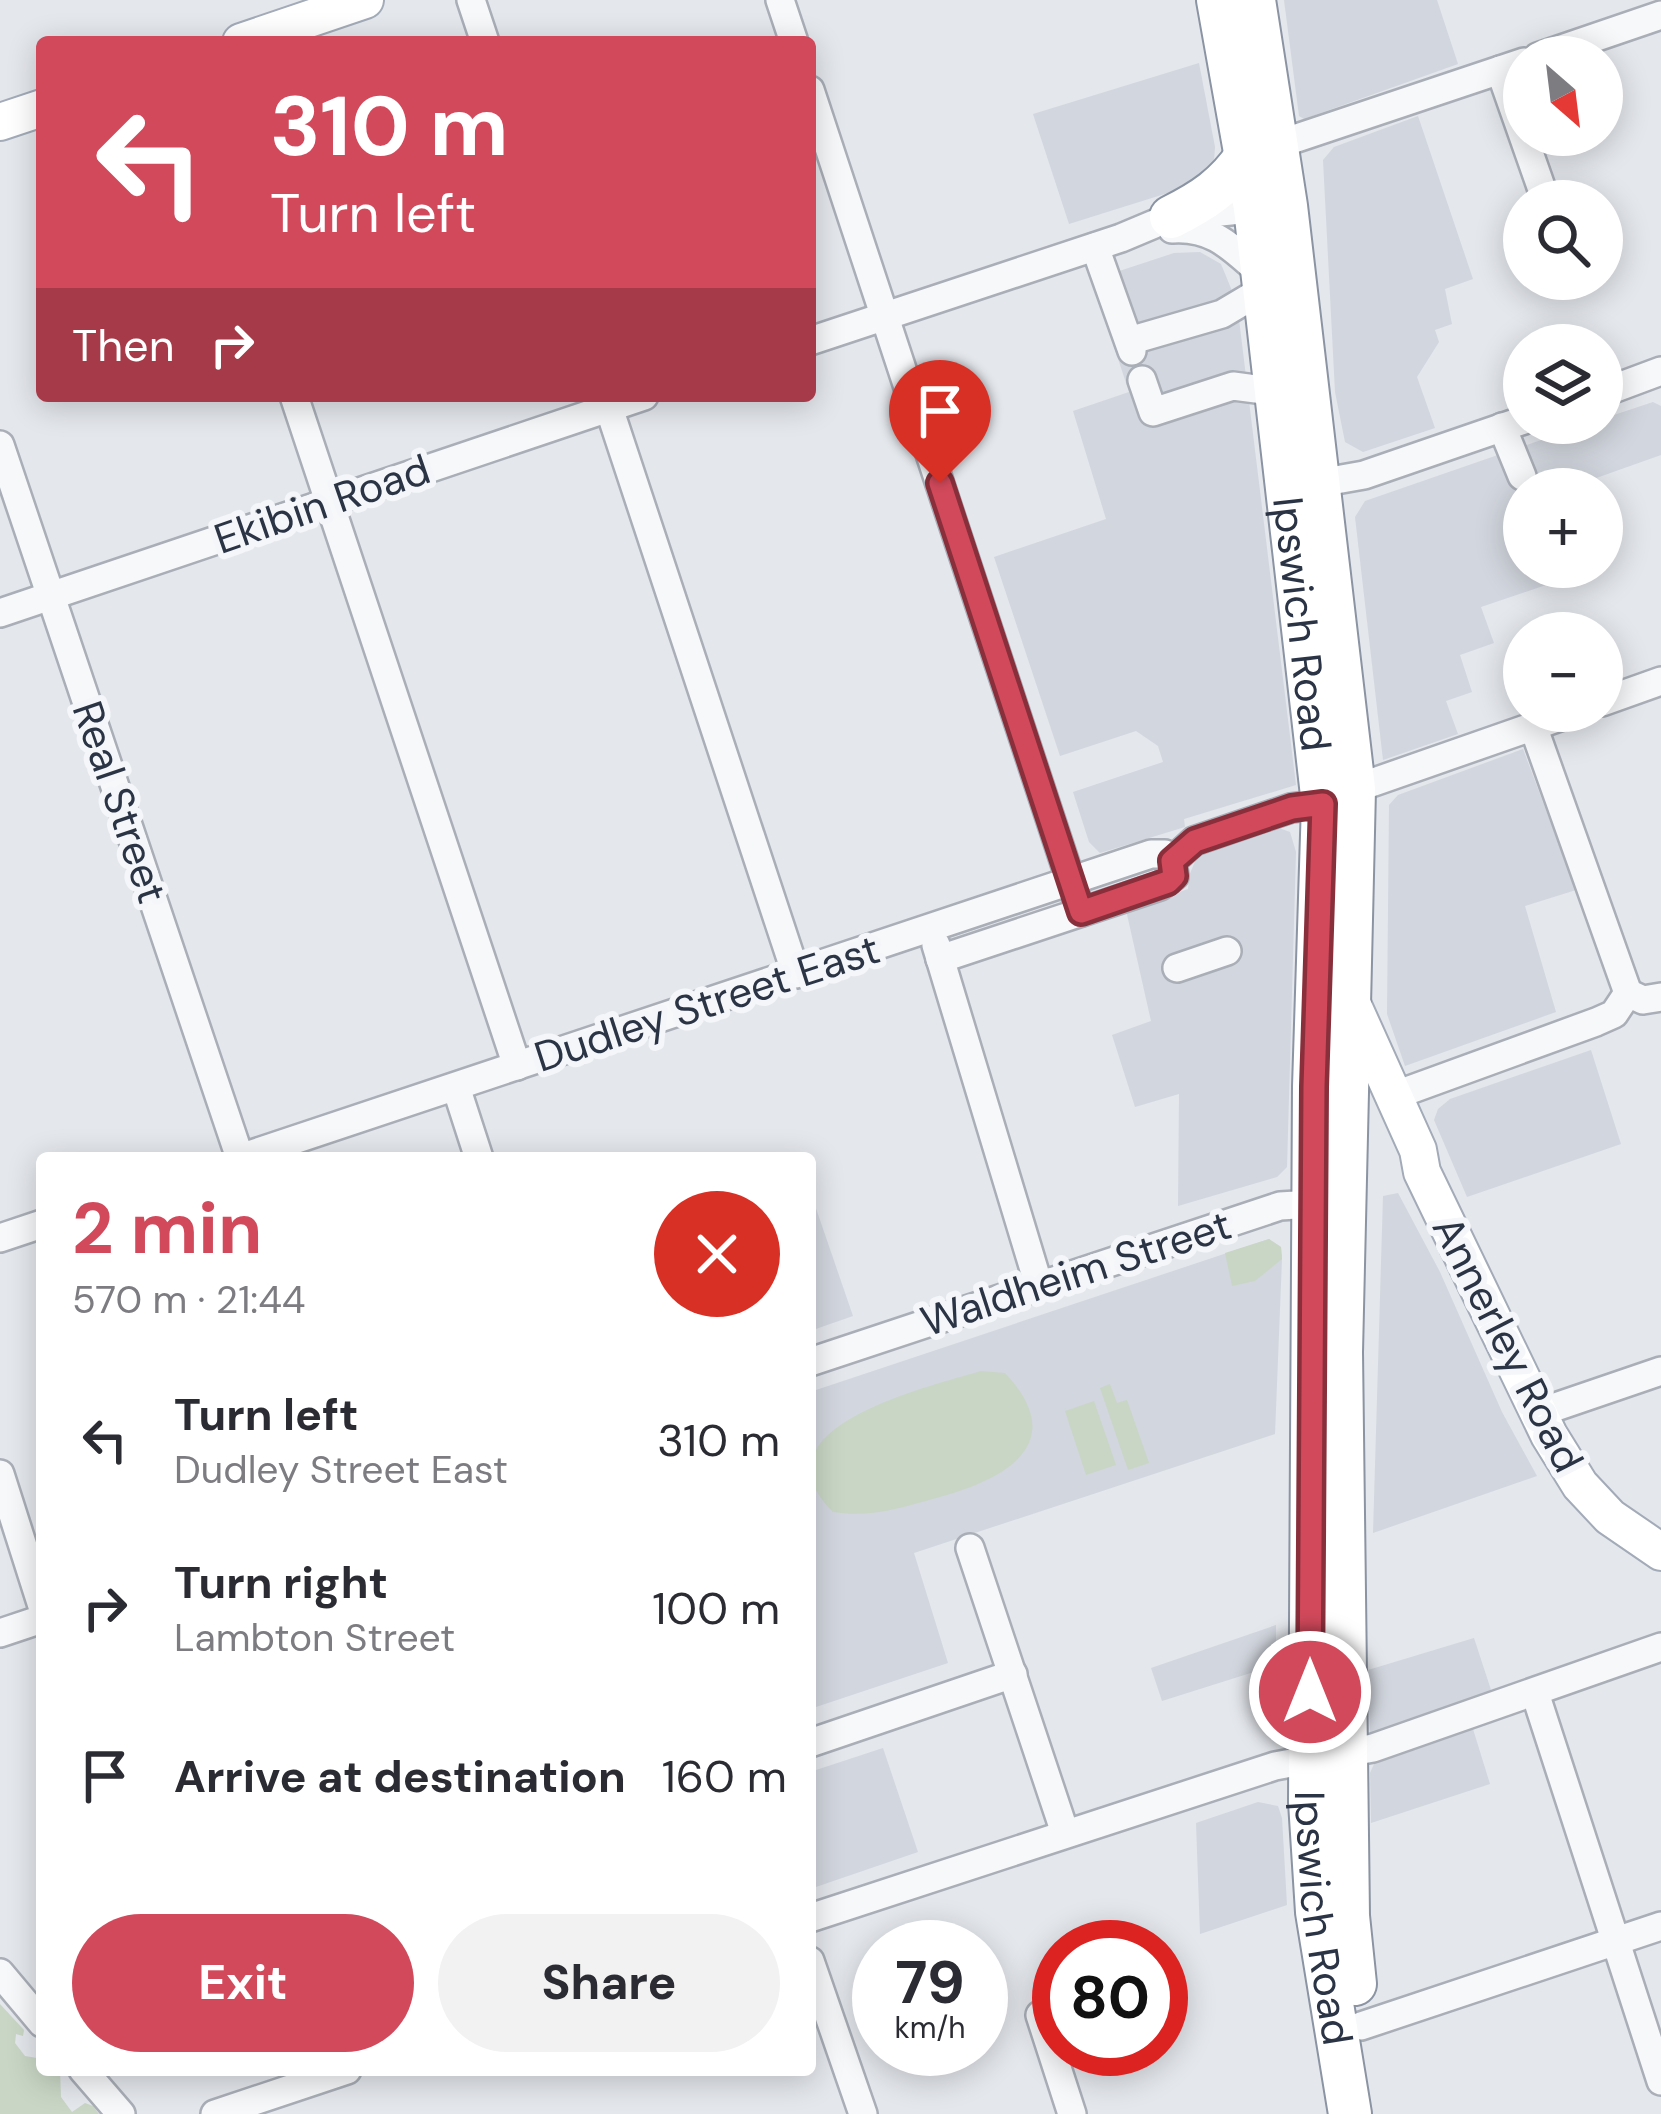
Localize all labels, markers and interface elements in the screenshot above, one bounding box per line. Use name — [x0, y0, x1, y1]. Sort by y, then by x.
north arrow — [1503, 36, 1623, 156]
map controls — [1503, 36, 1623, 732]
text: 310 m — [270, 72, 509, 181]
icon: left — [72, 84, 228, 240]
text: Turn left — [270, 178, 476, 249]
button: search — [1503, 180, 1623, 300]
icon: right — [199, 312, 265, 378]
text: Then — [72, 316, 175, 375]
button: layers — [1503, 324, 1623, 444]
pin — [889, 360, 991, 483]
icon: arrive — [907, 378, 973, 444]
street label: Ekibin Road — [207, 441, 437, 567]
button: + — [1503, 468, 1623, 588]
street label: Ipswich Road — [1261, 494, 1344, 754]
button: − — [1503, 612, 1623, 732]
street label: Real Street — [60, 694, 180, 910]
street label: Dudley Street East — [527, 921, 887, 1085]
text: 2 min — [72, 1182, 262, 1275]
button: close — [654, 1191, 780, 1317]
street label: Waldheim Street — [914, 1197, 1238, 1349]
street label: Annerley Road — [1420, 1207, 1596, 1481]
text: 570 m · 21:44 — [72, 1274, 306, 1325]
text: Turn left — [174, 1385, 358, 1444]
icon: left — [72, 1407, 138, 1473]
text: 310 m — [657, 1411, 780, 1470]
text: Dudley Street East — [174, 1444, 508, 1495]
text: Turn right — [174, 1553, 388, 1612]
icon: right — [72, 1575, 138, 1641]
text: 100 m — [652, 1579, 780, 1638]
text: Lambton Street — [174, 1612, 455, 1663]
position arrow — [1247, 1629, 1373, 1755]
icon: arrive — [72, 1743, 138, 1809]
text: Arrive at destination — [174, 1747, 626, 1806]
text: 160 m — [662, 1747, 787, 1806]
street label: Ipswich Road — [1282, 1791, 1366, 2049]
button: Exit — [72, 1914, 414, 2052]
button: Share — [438, 1914, 780, 2052]
speed limit sign: 80 — [1032, 1920, 1188, 2076]
text: 79 — [895, 1943, 965, 2022]
text: km/h — [895, 2008, 965, 2047]

